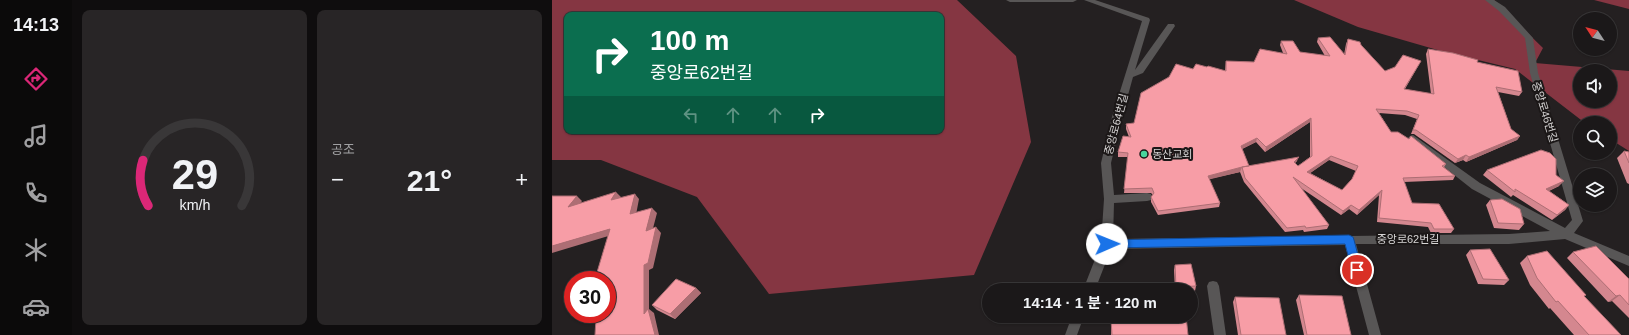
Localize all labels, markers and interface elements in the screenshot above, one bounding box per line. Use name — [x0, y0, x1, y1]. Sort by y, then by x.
north arrow — [1573, 12, 1617, 56]
map controls — [1573, 12, 1617, 212]
text: 14:13 — [13, 15, 59, 35]
text: 100 m — [650, 25, 729, 56]
icon: right — [584, 28, 636, 80]
text: 중앙로62번길 — [650, 63, 753, 83]
button: sound — [1573, 64, 1617, 108]
icon: directions — [22, 65, 50, 93]
street label: 중앙로46번길 — [1530, 80, 1560, 144]
street label: 중앙로64번길 — [1102, 92, 1130, 156]
icon: left — [680, 104, 702, 126]
icon: ahead — [722, 104, 744, 126]
icon: ahead — [764, 104, 786, 126]
icon: right — [806, 104, 828, 126]
button: search — [1573, 116, 1617, 160]
icon: music — [22, 122, 50, 150]
text: 공조 — [331, 142, 355, 157]
place label: 동산교회 — [1152, 148, 1192, 160]
marker: 동산교회 — [1139, 149, 1149, 159]
text: 29 — [171, 150, 218, 197]
text: 21° — [407, 164, 452, 197]
text: − — [331, 167, 344, 192]
text: + — [515, 167, 528, 192]
button: layers — [1573, 168, 1617, 212]
icon: phone — [22, 179, 50, 207]
text: km/h — [179, 196, 210, 212]
position arrow — [1086, 223, 1128, 265]
street label: 중앙로62번길 — [1377, 233, 1439, 245]
icon: climate — [22, 236, 50, 264]
pin — [1340, 253, 1374, 287]
icon: arrive — [1346, 259, 1368, 281]
speed limit sign: 30 — [564, 271, 616, 323]
icon: car — [22, 293, 50, 321]
text: 14:14 · 1 분 · 120 m — [1023, 294, 1157, 311]

